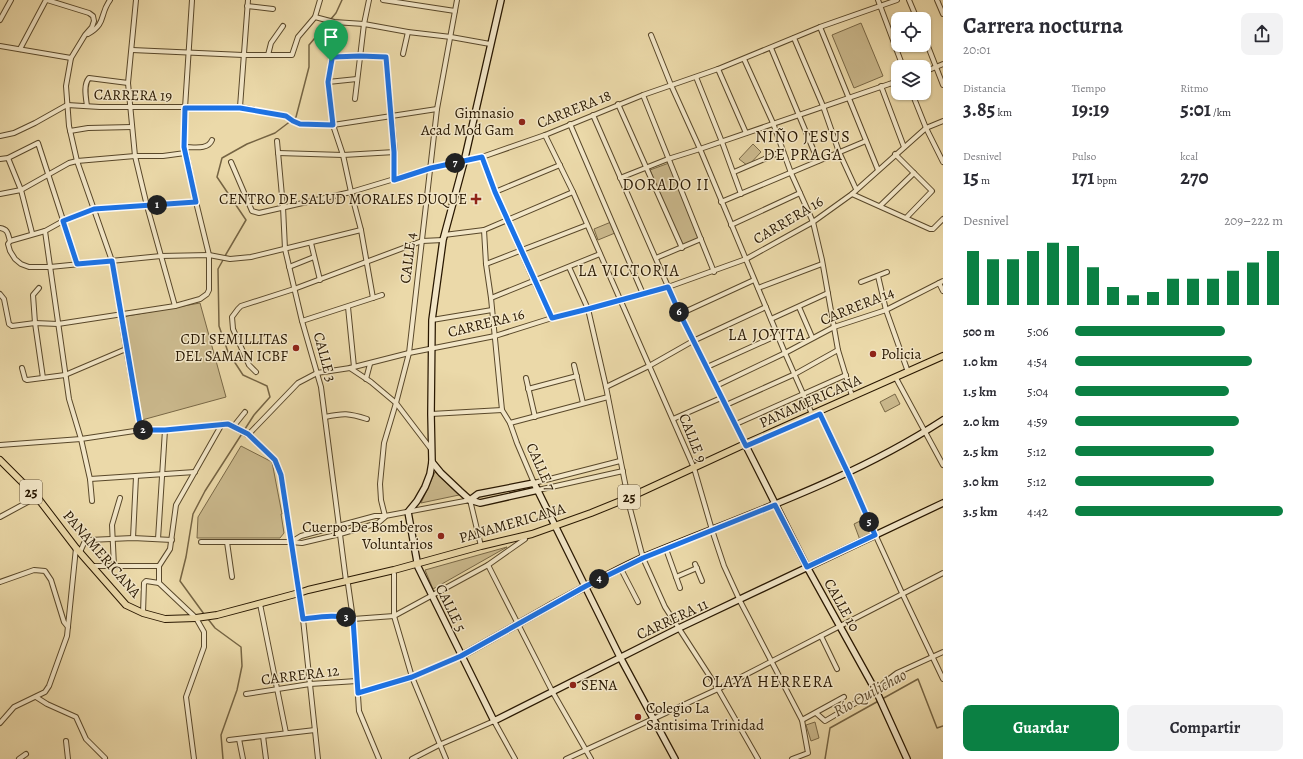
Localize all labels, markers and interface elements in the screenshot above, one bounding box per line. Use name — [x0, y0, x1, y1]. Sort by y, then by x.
text: Carrera nocturna — [963, 11, 1123, 41]
map controls — [891, 12, 931, 100]
button: locate — [891, 12, 931, 52]
button: share — [1241, 13, 1283, 55]
pin — [314, 20, 348, 61]
icon: arrive — [320, 26, 342, 48]
text: 20:01 — [963, 41, 991, 58]
button: layers — [891, 60, 931, 100]
text: Distancia — [963, 81, 1006, 96]
text: Tiempo — [1072, 81, 1106, 96]
text: Ritmo — [1180, 81, 1208, 96]
street label: CARRERA 19 — [94, 84, 172, 106]
street label: CARRERA 18 — [534, 85, 614, 133]
text: 3.85 — [963, 96, 995, 123]
text: 19:19 — [1072, 96, 1109, 123]
text: 5:01 — [1180, 96, 1211, 123]
place label: Gimnasio Acad Mod Gam — [420, 103, 515, 140]
text: km — [995, 105, 1012, 120]
text: /km — [1211, 105, 1231, 120]
marker: Gimnasio Acad Mod Gam — [517, 117, 527, 127]
district label: NIÑO JESUS DE PRAGA — [755, 126, 851, 166]
text: Desnivel — [963, 149, 1002, 164]
text: Pulso — [1072, 149, 1096, 164]
text: kcal — [1180, 149, 1198, 164]
pin: 7 — [445, 153, 465, 173]
text: 7 — [453, 155, 457, 170]
text: 15 — [963, 164, 979, 191]
text: 171 — [1072, 164, 1095, 191]
text: 270 — [1180, 164, 1209, 191]
text: m — [979, 173, 990, 188]
text: bpm — [1095, 173, 1117, 188]
district label: DORADO II — [622, 174, 710, 196]
place label: CENTRO DE SALUD MORALES DUQUE — [219, 189, 467, 209]
street label: CARRERA 16 — [749, 191, 827, 249]
marker: CENTRO DE SALUD MORALES DUQUE — [470, 193, 482, 205]
pin: 1 — [147, 195, 167, 215]
text: 1 — [155, 197, 159, 212]
text: Desnivel — [963, 212, 1009, 229]
text: 209–222 m — [1224, 212, 1283, 229]
street label: CALLE 4 — [395, 231, 421, 285]
district label: LA VICTORIA — [578, 260, 680, 282]
street label: CARRERA 14 — [817, 282, 897, 330]
pin: 6 — [669, 302, 689, 322]
street label: CARRERA 16 — [446, 304, 526, 342]
text: 6 — [676, 304, 682, 319]
text: 500 m — [963, 323, 995, 340]
text: 5:06 — [1027, 323, 1049, 340]
district label: LA JOYITA — [728, 324, 806, 346]
place label: CDI SEMILLITAS DEL SAMAN ICBF — [175, 329, 288, 366]
street label: CALLE 3 — [309, 330, 341, 384]
marker: CDI SEMILLITAS DEL SAMAN ICBF — [291, 343, 301, 353]
place label: Policia — [881, 344, 922, 364]
marker: Policia — [868, 349, 878, 359]
text: 1.0 km — [963, 353, 998, 370]
text: 4:54 — [1027, 353, 1047, 370]
street label: PANAMERICANA — [756, 369, 864, 432]
text: 1.5 km — [963, 383, 997, 400]
text: 5:04 — [1027, 383, 1049, 400]
street label: CALLE 9 — [674, 410, 712, 466]
text: 2.0 km — [963, 413, 999, 430]
text: 4:59 — [1027, 413, 1048, 430]
pin: 2 — [133, 420, 153, 440]
text: 2 — [140, 422, 146, 437]
street label: CALLE 7 — [522, 440, 561, 495]
text: 2.5 km — [963, 443, 998, 460]
text: 5:12 — [1027, 443, 1046, 460]
text: 3.0 km — [963, 473, 999, 490]
text: 5:12 — [1027, 473, 1046, 490]
road number: 25 — [20, 480, 42, 504]
road number: 25 — [618, 485, 640, 509]
street label: PANAMERICANA — [456, 498, 568, 548]
text: 3.5 km — [963, 503, 998, 520]
text: 4:42 — [1027, 503, 1048, 520]
street label: PANAMERICANA — [58, 506, 146, 602]
pin: 5 — [859, 512, 879, 532]
text: 5 — [867, 514, 871, 529]
place label: Cuerpo De Bomberos Voluntarios — [302, 517, 433, 554]
marker: Cuerpo De Bomberos Voluntarios — [436, 531, 446, 541]
pin: 4 — [589, 569, 609, 589]
text: 4 — [596, 571, 602, 586]
street label: CALLE 10 — [819, 575, 865, 635]
street label: CALLE 5 — [431, 581, 471, 635]
street label: CARRERA 11 — [633, 594, 711, 644]
pin: 3 — [336, 607, 356, 627]
text: 3 — [344, 609, 348, 624]
street label: CARRERA 12 — [260, 660, 340, 690]
water label: Río Quilichao — [829, 664, 911, 722]
district label: OLAYA HERRERA — [702, 671, 834, 693]
place label: SENA — [581, 675, 617, 695]
marker: SENA — [568, 680, 578, 690]
place label: Colegio La Santisima Trinidad — [646, 698, 765, 735]
button: Guardar — [963, 705, 1119, 751]
button: Compartir — [1127, 705, 1283, 751]
marker: Colegio La Santisima Trinidad — [633, 712, 643, 722]

